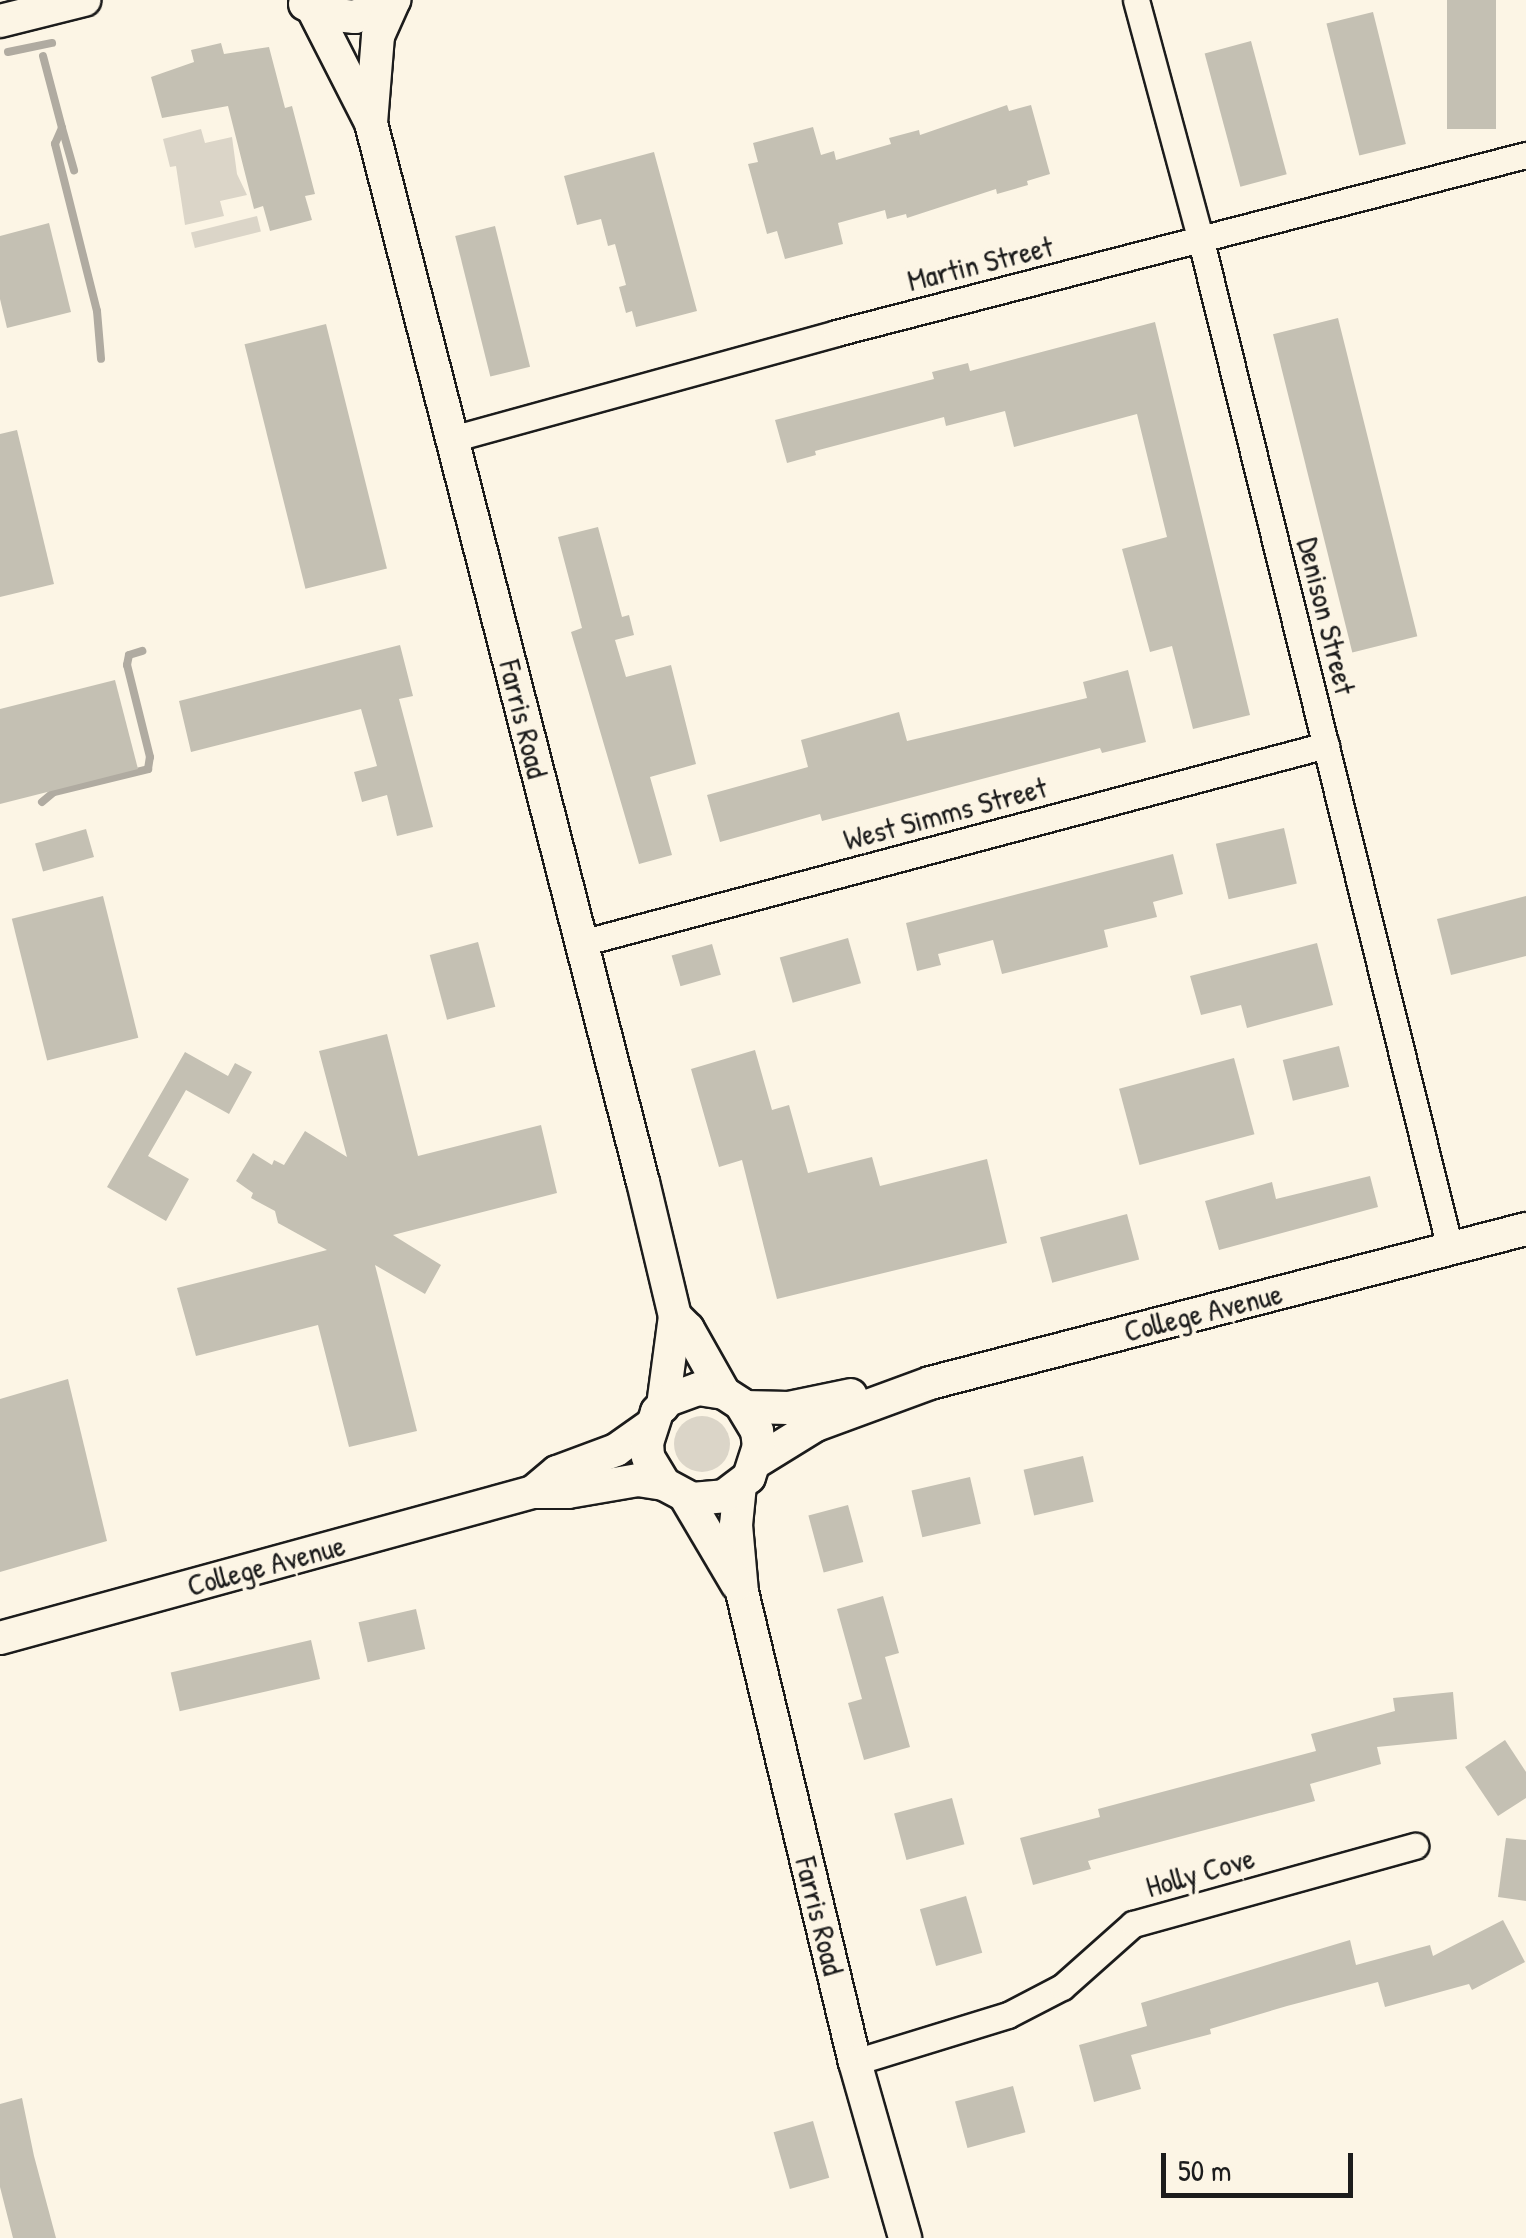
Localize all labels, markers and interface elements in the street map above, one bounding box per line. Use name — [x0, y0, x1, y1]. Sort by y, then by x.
street label: Martin Street — [904, 228, 1056, 298]
street label: Denison Street — [1290, 534, 1364, 698]
street label: Farris Road — [492, 656, 556, 782]
street label: West Simms Street — [840, 769, 1050, 857]
street label: College Avenue — [1120, 1275, 1286, 1349]
street label: College Avenue — [183, 1527, 349, 1603]
street label: Holly Cove — [1142, 1839, 1258, 1905]
street label: Farris Road — [788, 1853, 852, 1979]
scale bar — [1166, 2133, 1358, 2195]
text: 50 m — [1178, 2150, 1231, 2190]

